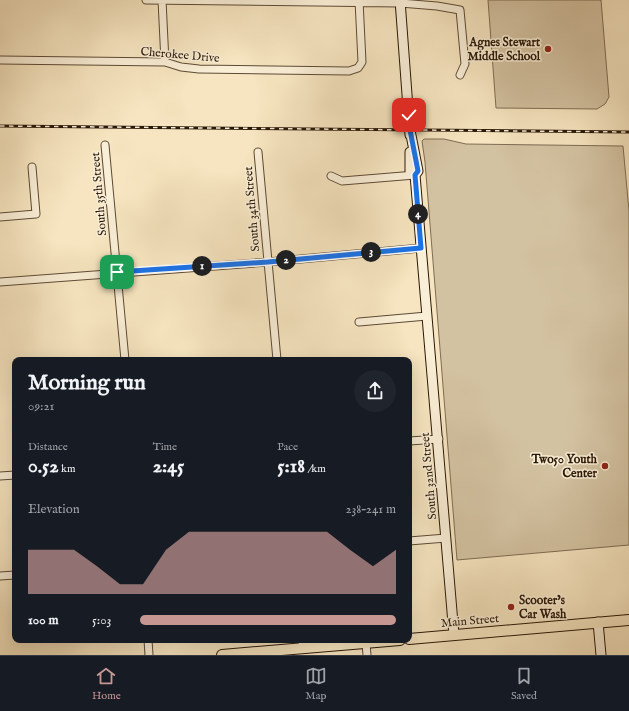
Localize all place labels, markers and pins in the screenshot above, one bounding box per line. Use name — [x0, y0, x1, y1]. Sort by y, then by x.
place label: Agnes Stewart Middle School — [468, 35, 541, 64]
marker: Agnes Stewart Middle School — [543, 44, 553, 54]
pin — [392, 98, 426, 132]
pin: 4 — [408, 204, 428, 224]
pin: 3 — [361, 242, 381, 262]
pin: 2 — [276, 250, 296, 270]
pin — [100, 255, 134, 289]
pin: 1 — [192, 256, 212, 276]
place label: Two50 Youth Center — [531, 452, 598, 481]
marker: Two50 Youth Center — [600, 461, 610, 471]
place label: Scooter’s Car Wash — [519, 593, 567, 622]
marker: Scooter’s Car Wash — [506, 602, 516, 612]

